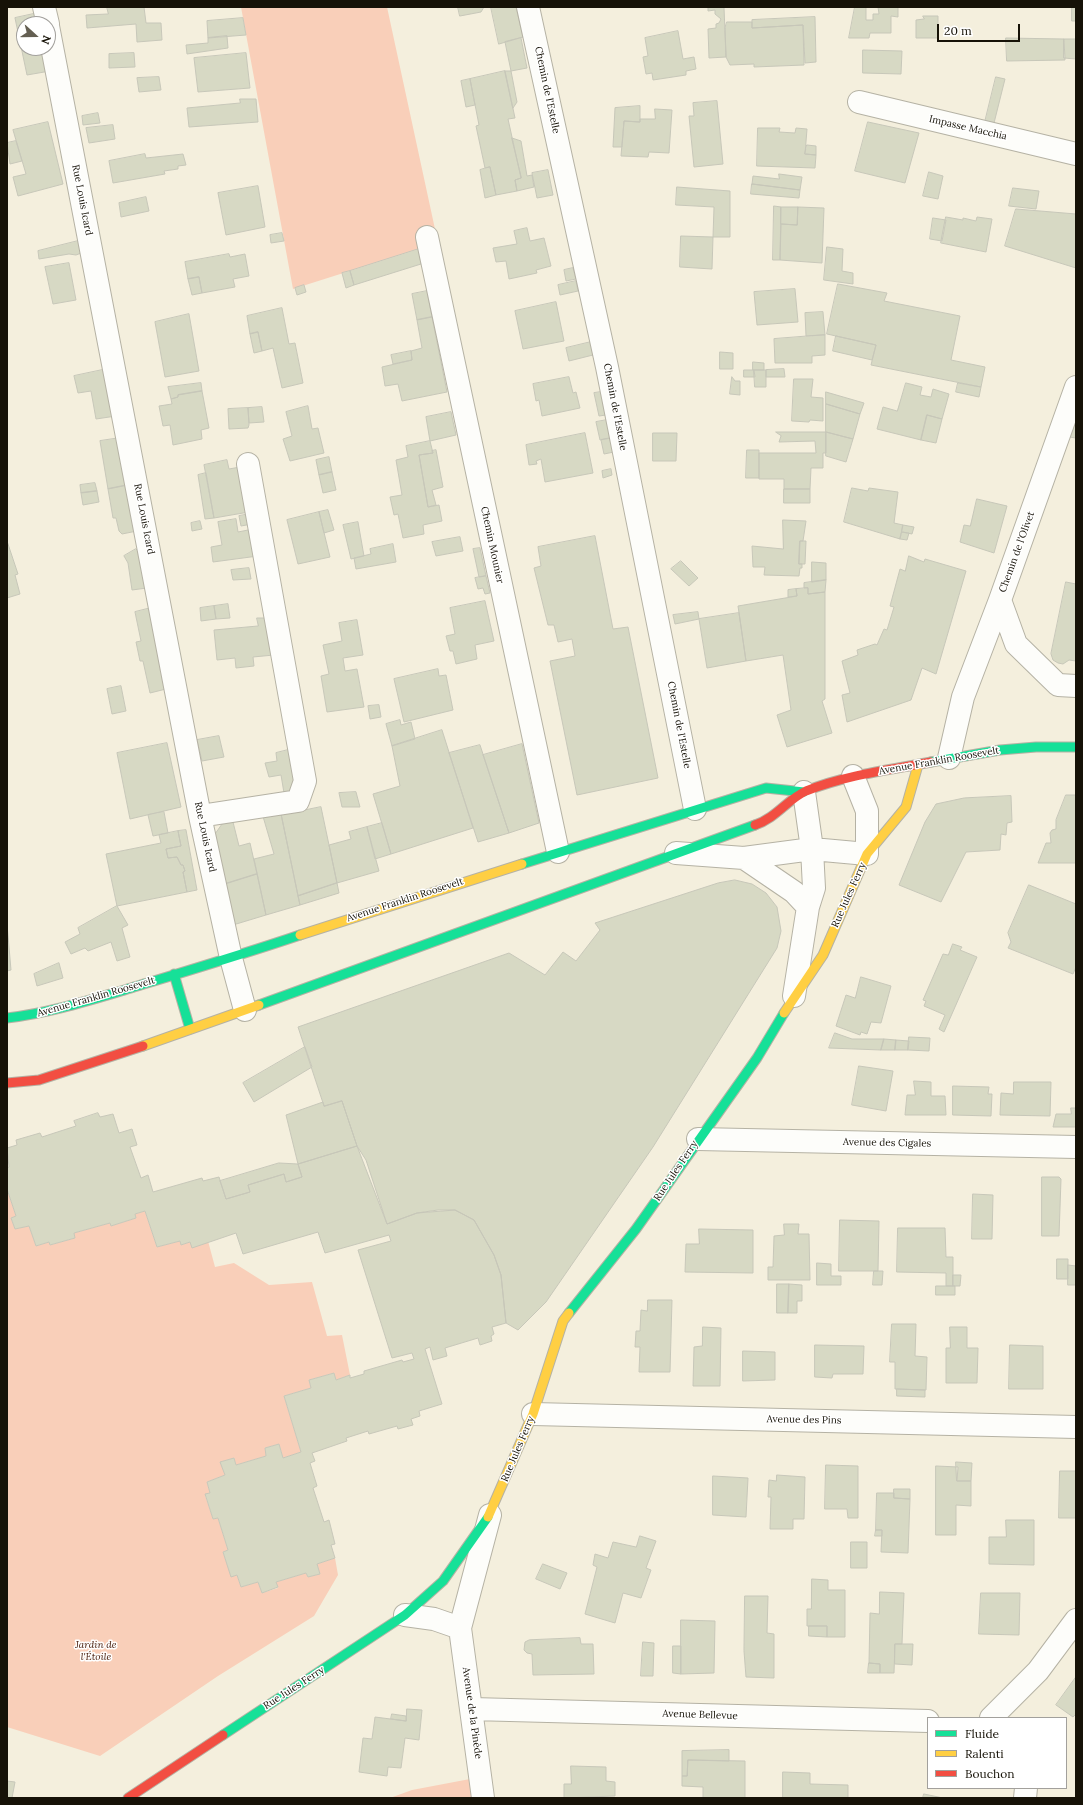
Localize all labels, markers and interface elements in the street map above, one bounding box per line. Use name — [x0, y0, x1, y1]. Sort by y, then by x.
north arrow — [16, 16, 56, 56]
scale bar — [939, 16, 1022, 42]
text: 20 m — [944, 23, 972, 38]
text: N — [38, 33, 54, 46]
street label: Chemin de l'Estelle — [532, 45, 562, 135]
street label: Impasse Macchia — [928, 113, 1008, 143]
street label: Rue Louis Icard — [69, 164, 95, 236]
street label: Chemin de l'Estelle — [601, 362, 629, 452]
street label: Rue Louis Icard — [131, 483, 157, 555]
street label: Chemin Mounier — [478, 505, 506, 585]
street label: Chemin de l'Olivet — [997, 510, 1037, 594]
street label: Chemin de l'Estelle — [665, 680, 693, 770]
street label: Avenue Franklin Roosevelt — [878, 745, 1000, 777]
street label: Rue Louis Icard — [192, 801, 218, 873]
street label: Rue Jules Ferry — [829, 860, 869, 930]
street label: Avenue Franklin Roosevelt — [345, 875, 465, 925]
street label: Avenue Franklin Roosevelt — [36, 974, 156, 1020]
street label: Avenue des Cigales — [843, 1136, 931, 1150]
street label: Rue Jules Ferry — [651, 1139, 701, 1203]
street label: Avenue des Pins — [767, 1413, 841, 1427]
street label: Rue Jules Ferry — [499, 1414, 537, 1484]
park label: Jardin de l'Étoile — [75, 1639, 117, 1662]
street label: Rue Jules Ferry — [261, 1664, 327, 1712]
street label: Avenue de la Pinède — [460, 1666, 484, 1760]
street label: Avenue Bellevue — [662, 1708, 738, 1722]
legend — [927, 1717, 1067, 1789]
text: Fluide — [965, 1726, 999, 1741]
text: Ralenti — [965, 1746, 1004, 1761]
text: Bouchon — [965, 1766, 1015, 1781]

